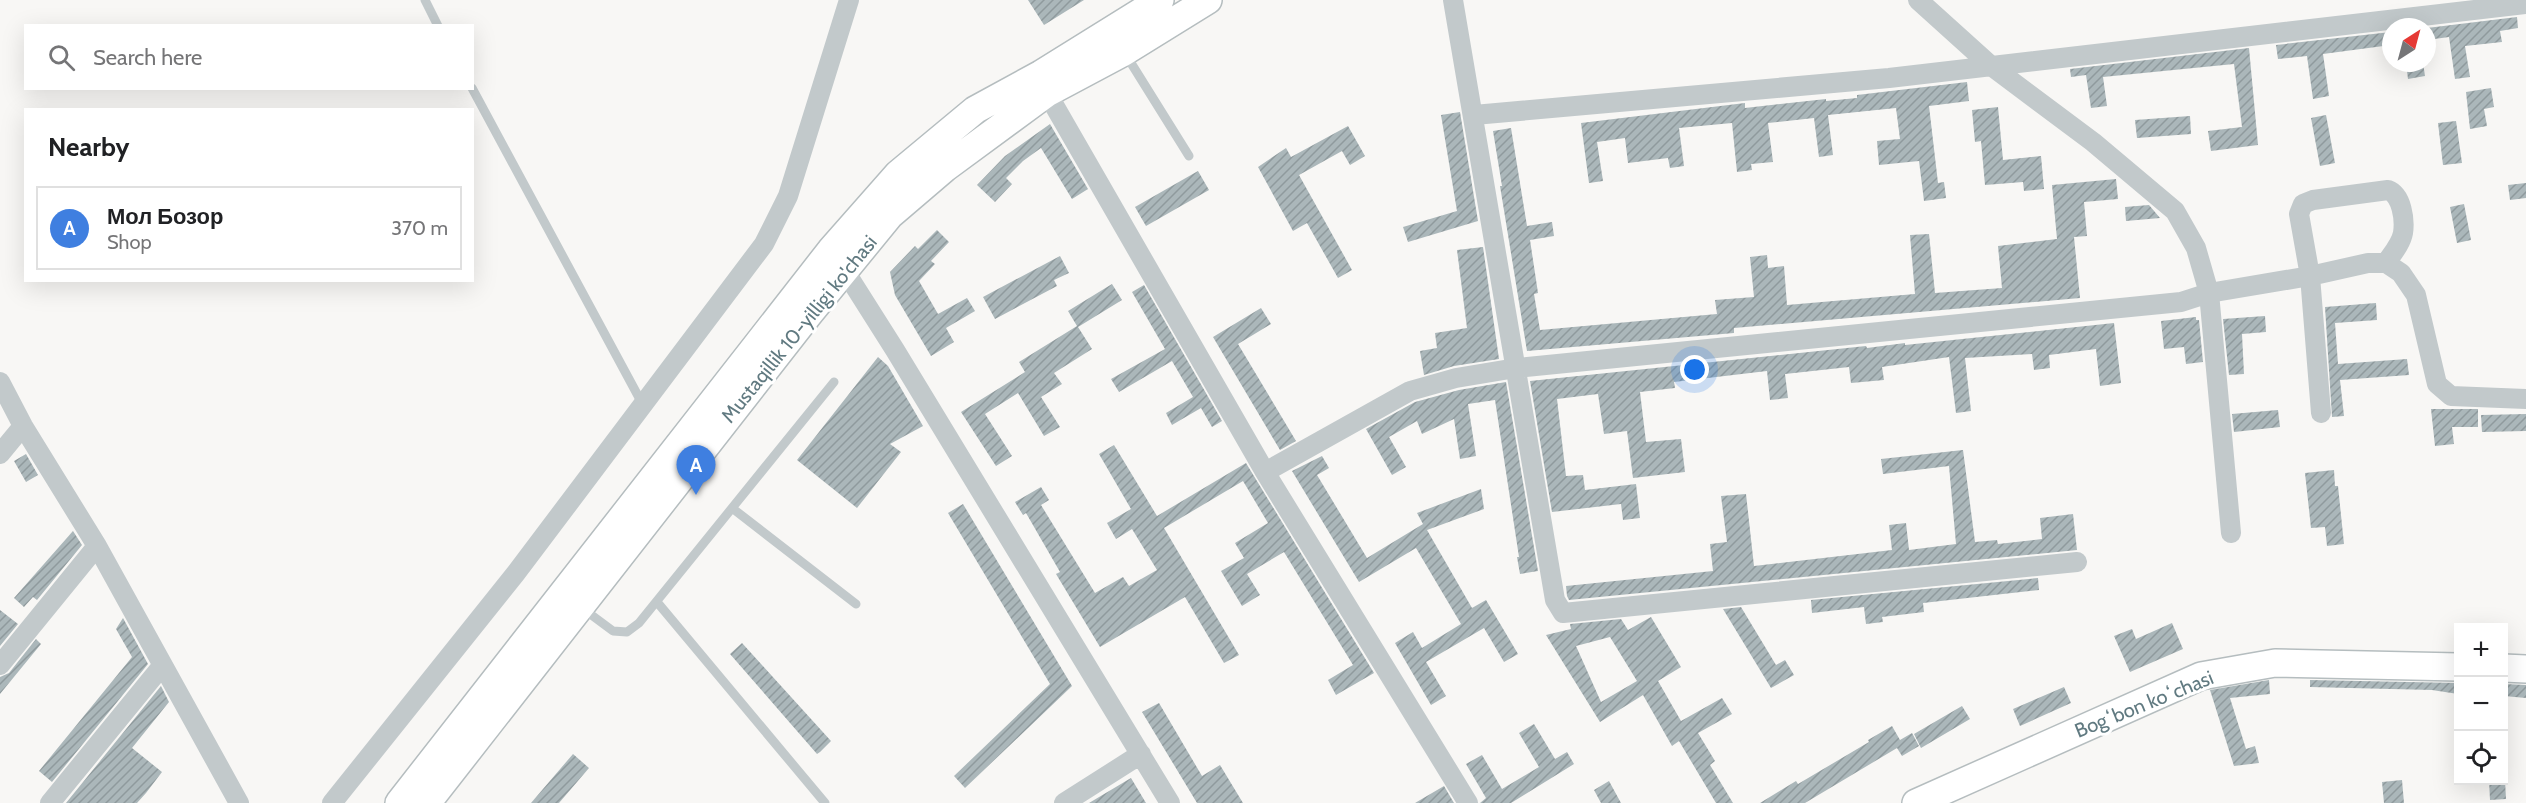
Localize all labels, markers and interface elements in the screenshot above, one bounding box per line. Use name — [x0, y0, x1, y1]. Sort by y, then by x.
north arrow — [2382, 18, 2436, 72]
search box — [24, 24, 474, 90]
icon: search — [45, 41, 78, 74]
text: Search here — [93, 44, 202, 71]
text: Nearby — [48, 131, 129, 163]
text: Мол Бозор — [107, 203, 223, 230]
text: A — [63, 216, 76, 240]
text: 370 m — [391, 216, 448, 240]
text: Shop — [107, 230, 152, 254]
street label: Mustaqillik 10-yilligi ko'chasi — [716, 231, 882, 427]
your location — [1680, 355, 1709, 384]
pin: A — [676, 446, 716, 495]
map controls — [2454, 623, 2508, 785]
button: + — [2454, 623, 2508, 677]
street label: Bogʻbon koʻchasi — [2071, 665, 2217, 743]
button: − — [2454, 677, 2508, 731]
button: locate — [2454, 731, 2508, 785]

